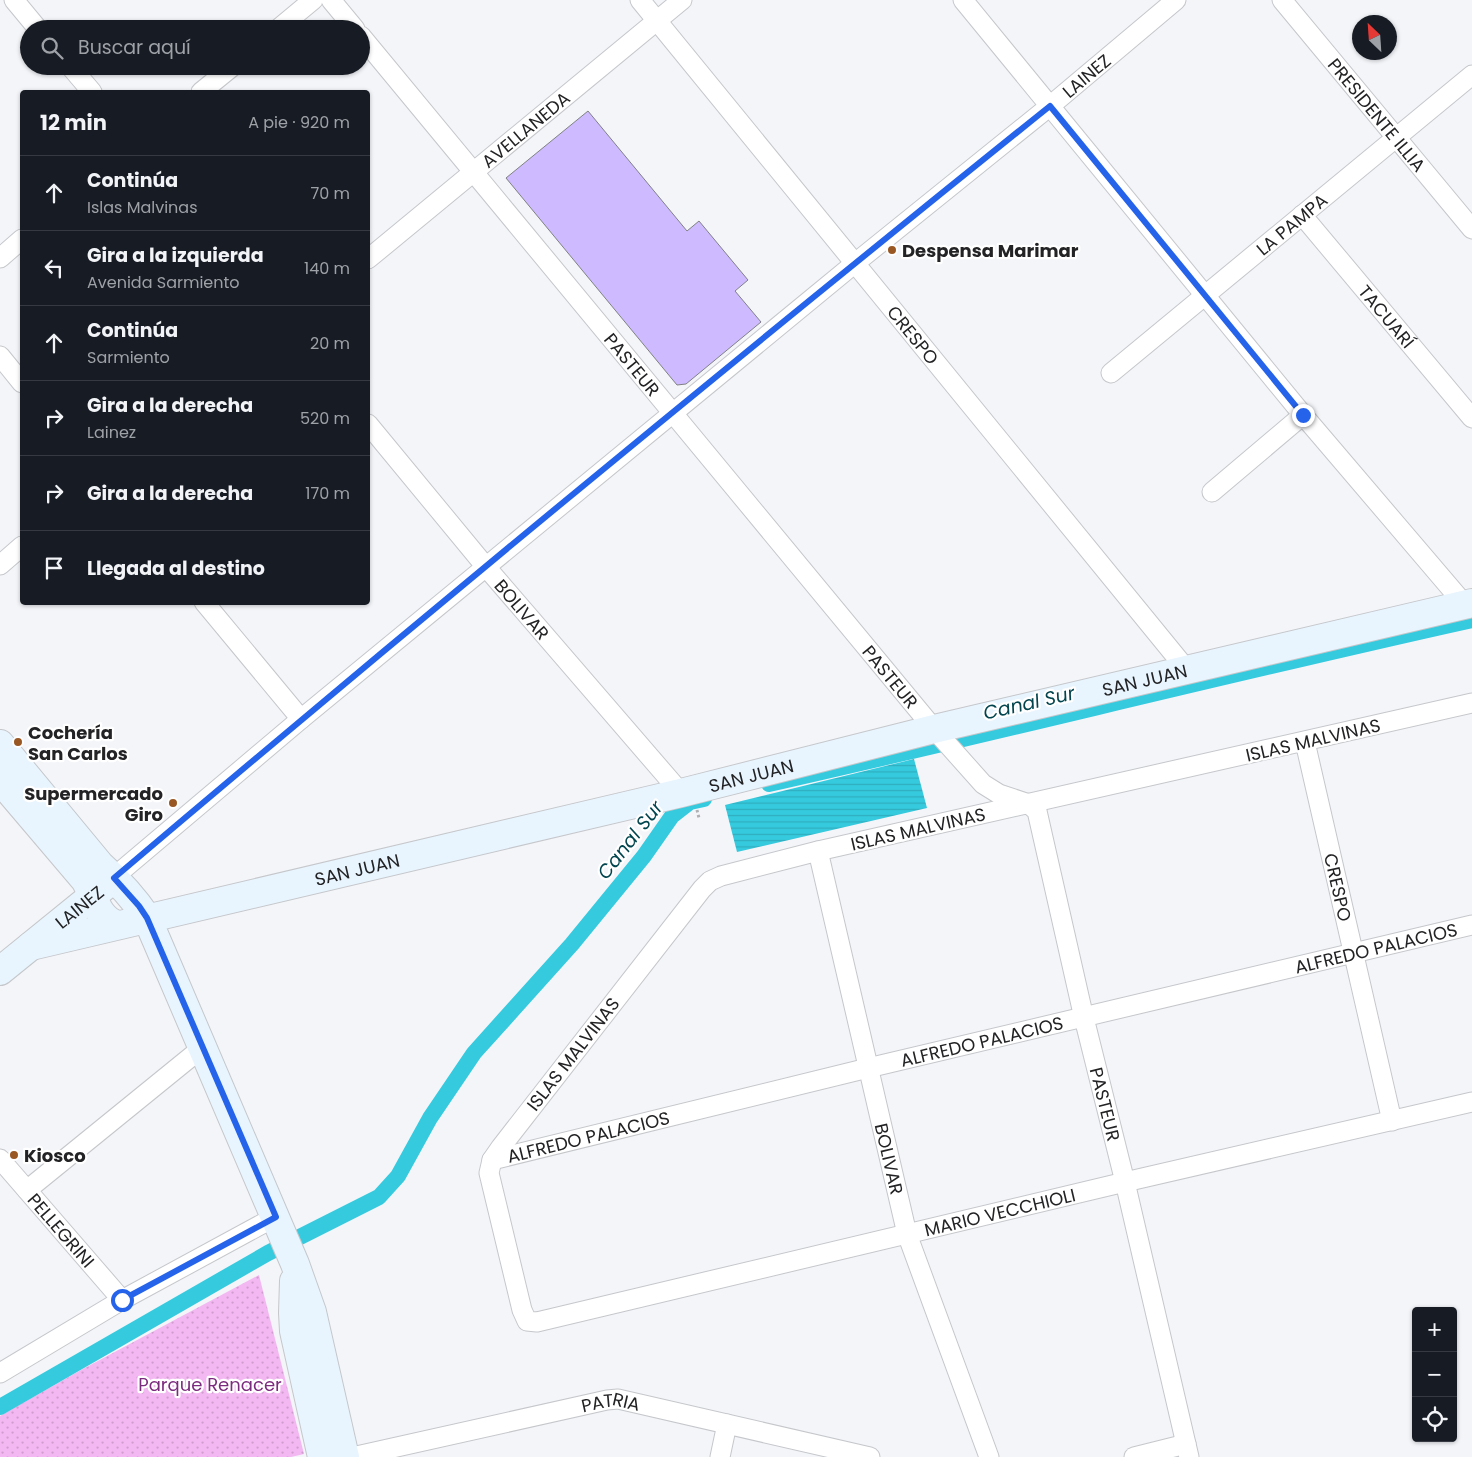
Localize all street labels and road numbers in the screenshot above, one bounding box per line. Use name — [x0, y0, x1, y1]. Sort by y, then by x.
street label: LAINEZ — [1057, 48, 1116, 103]
street label: PRESIDENTE ILLIA — [1323, 53, 1432, 177]
street label: AVELLANEDA — [476, 85, 575, 173]
street label: LA PAMPA — [1251, 187, 1332, 261]
street label: TACUARÍ — [1353, 279, 1421, 353]
street label: CRESPO — [882, 300, 945, 369]
street label: PASTEUR — [599, 327, 666, 401]
street label: BOLIVAR — [489, 573, 556, 645]
street label: PASTEUR — [857, 639, 924, 713]
street label: SAN JUAN — [1100, 658, 1190, 702]
street label: ISLAS MALVINAS — [1243, 712, 1383, 768]
street label: SAN JUAN — [706, 753, 796, 798]
street label: ISLAS MALVINAS — [848, 801, 988, 857]
street label: SAN JUAN — [312, 847, 402, 891]
street label: CRESPO — [1318, 851, 1358, 924]
street label: LAINEZ — [50, 879, 109, 934]
street label: ALFREDO PALACIOS — [1292, 916, 1460, 979]
street label: ISLAS MALVINAS — [521, 992, 625, 1116]
street label: ALFREDO PALACIOS — [898, 1010, 1066, 1072]
street label: PASTEUR — [1084, 1065, 1127, 1144]
street label: ALFREDO PALACIOS — [504, 1105, 672, 1168]
street label: BOLIVAR — [869, 1121, 910, 1197]
street label: MARIO VECCHIOLI — [922, 1182, 1078, 1242]
street label: PELLEGRINI — [22, 1188, 101, 1273]
street label: PATRIA — [579, 1386, 643, 1418]

